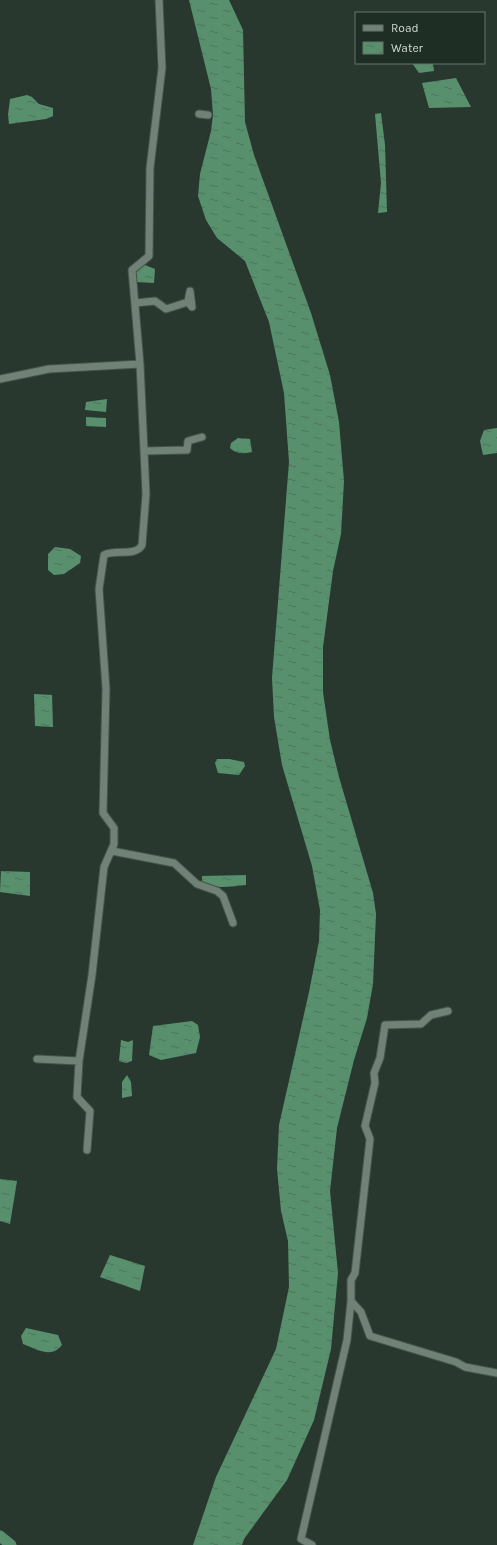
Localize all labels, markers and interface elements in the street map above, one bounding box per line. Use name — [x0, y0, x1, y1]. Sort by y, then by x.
legend — [355, 12, 485, 64]
text: Road — [391, 21, 419, 35]
text: Water — [391, 41, 424, 55]

